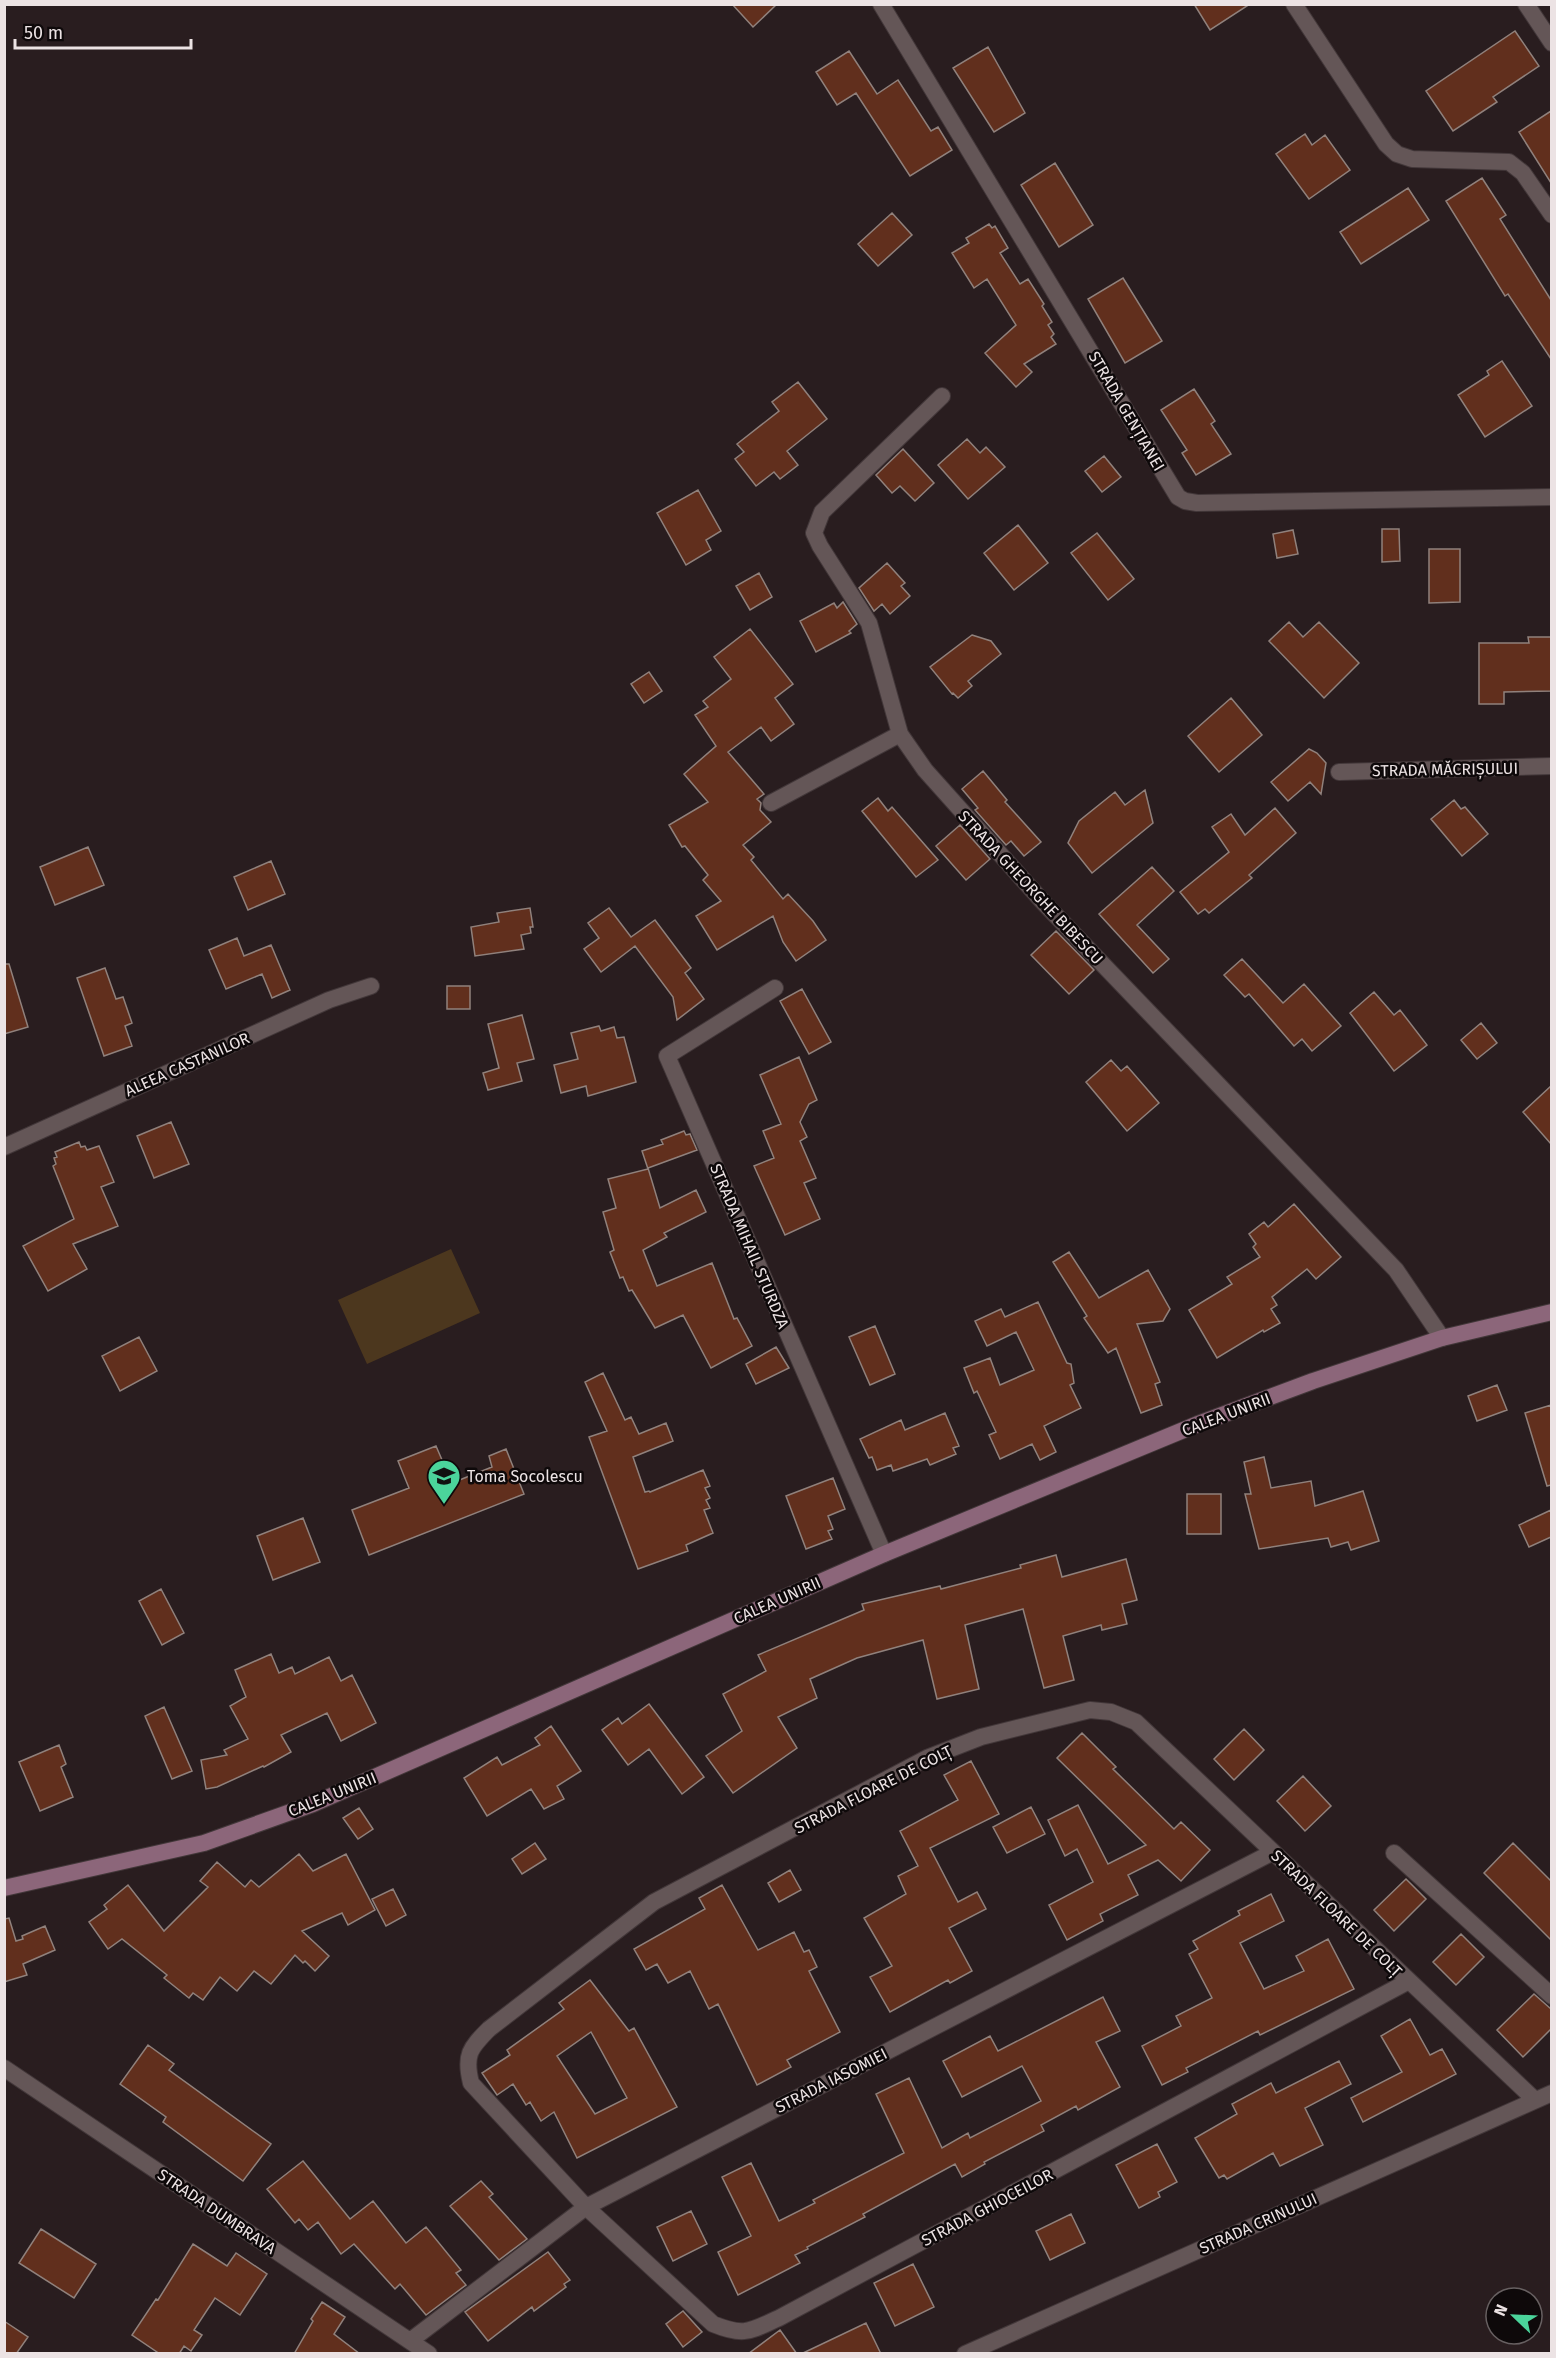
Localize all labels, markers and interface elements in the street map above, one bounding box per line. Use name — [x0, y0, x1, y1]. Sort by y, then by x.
scale bar — [15, 12, 190, 50]
text: 50 m — [24, 22, 63, 44]
street label: STRADA GENȚIANEI — [1084, 348, 1169, 475]
street label: STRADA MĂCRIȘULUI — [1372, 758, 1518, 781]
street label: STRADA GHEORGHE BIBESCU — [954, 806, 1107, 968]
street label: ALEEA CASTANILOR — [122, 1028, 253, 1100]
street label: STRADA MIHAIL STURDZA — [706, 1161, 793, 1332]
street label: CALEA UNIRII — [1179, 1389, 1273, 1440]
school or university icon: Toma Socolescu — [426, 1458, 462, 1505]
place label: Toma Socolescu — [467, 1467, 583, 1486]
street label: CALEA UNIRII — [731, 1573, 824, 1628]
street label: STRADA FLOARE DE COLȚ — [791, 1741, 956, 1838]
street label: CALEA UNIRII — [285, 1768, 379, 1821]
street label: STRADA FLOARE DE COLȚ — [1267, 1846, 1407, 1982]
street label: STRADA IASOMIEI — [772, 2044, 890, 2117]
street label: STRADA DUMBRAVA — [154, 2165, 280, 2259]
street label: STRADA GHIOCEILOR — [918, 2165, 1056, 2250]
street label: STRADA CRINULUI — [1196, 2189, 1320, 2258]
north arrow — [1484, 2286, 1544, 2346]
text: N — [1490, 2302, 1511, 2319]

